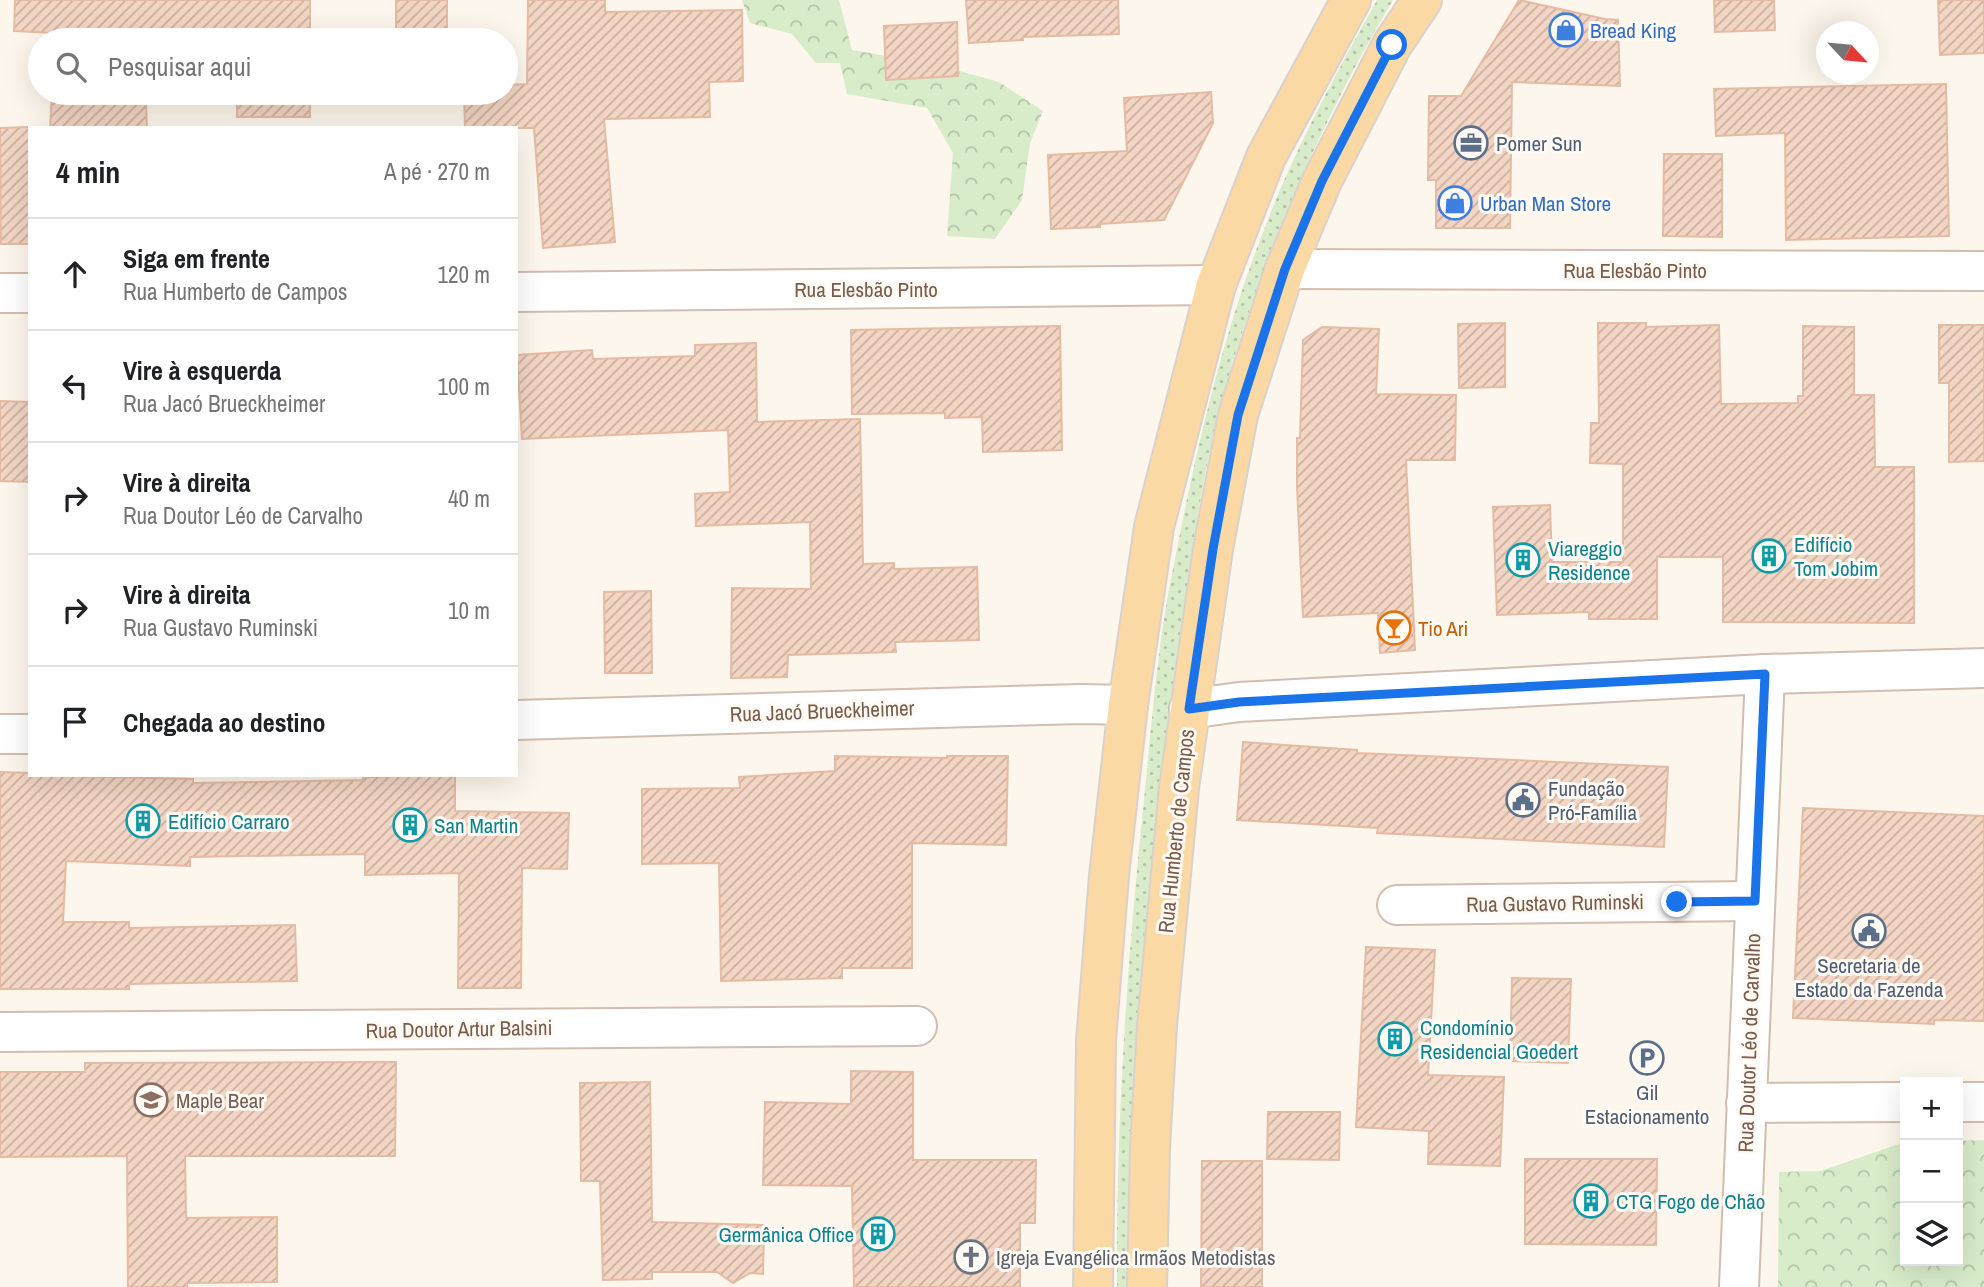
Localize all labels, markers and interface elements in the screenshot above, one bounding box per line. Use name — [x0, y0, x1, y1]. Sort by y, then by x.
shop icon: Bread King — [1547, 11, 1585, 49]
place label: Bread King — [1590, 16, 1677, 45]
north arrow — [1816, 21, 1879, 84]
search box — [28, 28, 518, 105]
route start — [1376, 29, 1407, 60]
icon: search — [52, 48, 90, 86]
text: Pesquisar aqui — [108, 49, 251, 84]
office icon: Pomer Sun — [1452, 124, 1490, 162]
place label: Pomer Sun — [1496, 129, 1582, 158]
text: 4 min — [56, 152, 120, 192]
text: A pé · 270 m — [384, 156, 490, 187]
shop icon: Urban Man Store — [1436, 184, 1474, 222]
place label: Urban Man Store — [1480, 189, 1611, 218]
text: Siga em frente — [123, 241, 270, 276]
icon: ahead — [56, 255, 94, 293]
street label: Rua Elesbão Pinto — [1563, 256, 1707, 285]
text: 120 m — [438, 259, 490, 290]
street label: Rua Elesbão Pinto — [794, 275, 938, 304]
text: Rua Humberto de Campos — [123, 276, 347, 307]
text: Vire à esquerda — [123, 353, 281, 388]
icon: left — [56, 367, 94, 405]
text: 100 m — [438, 371, 490, 402]
text: Rua Jacó Brueckheimer — [123, 388, 325, 419]
text: Vire à direita — [123, 465, 251, 500]
icon: right — [56, 479, 94, 517]
text: 40 m — [448, 483, 490, 514]
text: Rua Doutor Léo de Carvalho — [123, 500, 363, 531]
place label: Edifício Tom Jobim — [1794, 530, 1878, 583]
place label: Viareggio Residence — [1548, 534, 1630, 587]
building icon: Edifício Tom Jobim — [1750, 537, 1788, 575]
building icon: Viareggio Residence — [1504, 541, 1542, 579]
text: Vire à direita — [123, 577, 251, 612]
icon: right — [56, 591, 94, 629]
text: 10 m — [448, 595, 490, 626]
bar icon: Tio Ari — [1375, 609, 1413, 647]
text: Rua Gustavo Ruminski — [123, 612, 318, 643]
place label: Tio Ari — [1418, 614, 1468, 643]
street label: Rua Jacó Brueckheimer — [729, 693, 915, 729]
icon: arrive — [56, 703, 94, 741]
text: Chegada ao destino — [123, 705, 326, 740]
street label: Rua Humberto de Campos — [1151, 728, 1201, 934]
place label: Fundação Pró-Família — [1548, 774, 1638, 827]
public building icon: Fundação Pró-Família — [1504, 781, 1542, 819]
building icon: Edifício Carraro — [124, 802, 162, 840]
building icon: San Martin — [391, 806, 429, 844]
place label: Edifício Carraro — [168, 807, 290, 836]
place label: San Martin — [434, 811, 518, 840]
route end — [1661, 886, 1692, 917]
street label: Rua Gustavo Ruminski — [1466, 887, 1644, 919]
public building icon: Secretaria de Estado da Fazenda — [1850, 912, 1888, 950]
street label: Rua Doutor Léo de Carvalho — [1731, 933, 1767, 1153]
place label: Secretaria de Estado da Fazenda — [1795, 951, 1944, 1004]
street label: Rua Doutor Artur Balsini — [365, 1013, 553, 1045]
place label: Condomínio Residencial Goedert — [1420, 1013, 1578, 1066]
building icon: Condomínio Residencial Goedert — [1376, 1020, 1414, 1058]
parking icon: Gil Estacionamento — [1628, 1039, 1666, 1077]
map controls — [1900, 1077, 1963, 1266]
button: + — [1900, 1077, 1963, 1140]
place label: Gil Estacionamento — [1585, 1078, 1709, 1131]
school or university icon: Maple Bear — [132, 1081, 170, 1119]
place label: Maple Bear — [176, 1086, 264, 1115]
button: − — [1900, 1140, 1963, 1203]
building icon: CTG Fogo de Chão — [1572, 1182, 1610, 1220]
place label: CTG Fogo de Chão — [1616, 1187, 1765, 1216]
button: layers — [1900, 1203, 1963, 1266]
building icon: Germânica Office — [859, 1215, 897, 1253]
place label: Germânica Office — [718, 1220, 854, 1249]
church icon: Igreja Evangélica Irmãos Metodistas — [952, 1238, 990, 1276]
place label: Igreja Evangélica Irmãos Metodistas — [996, 1243, 1276, 1272]

